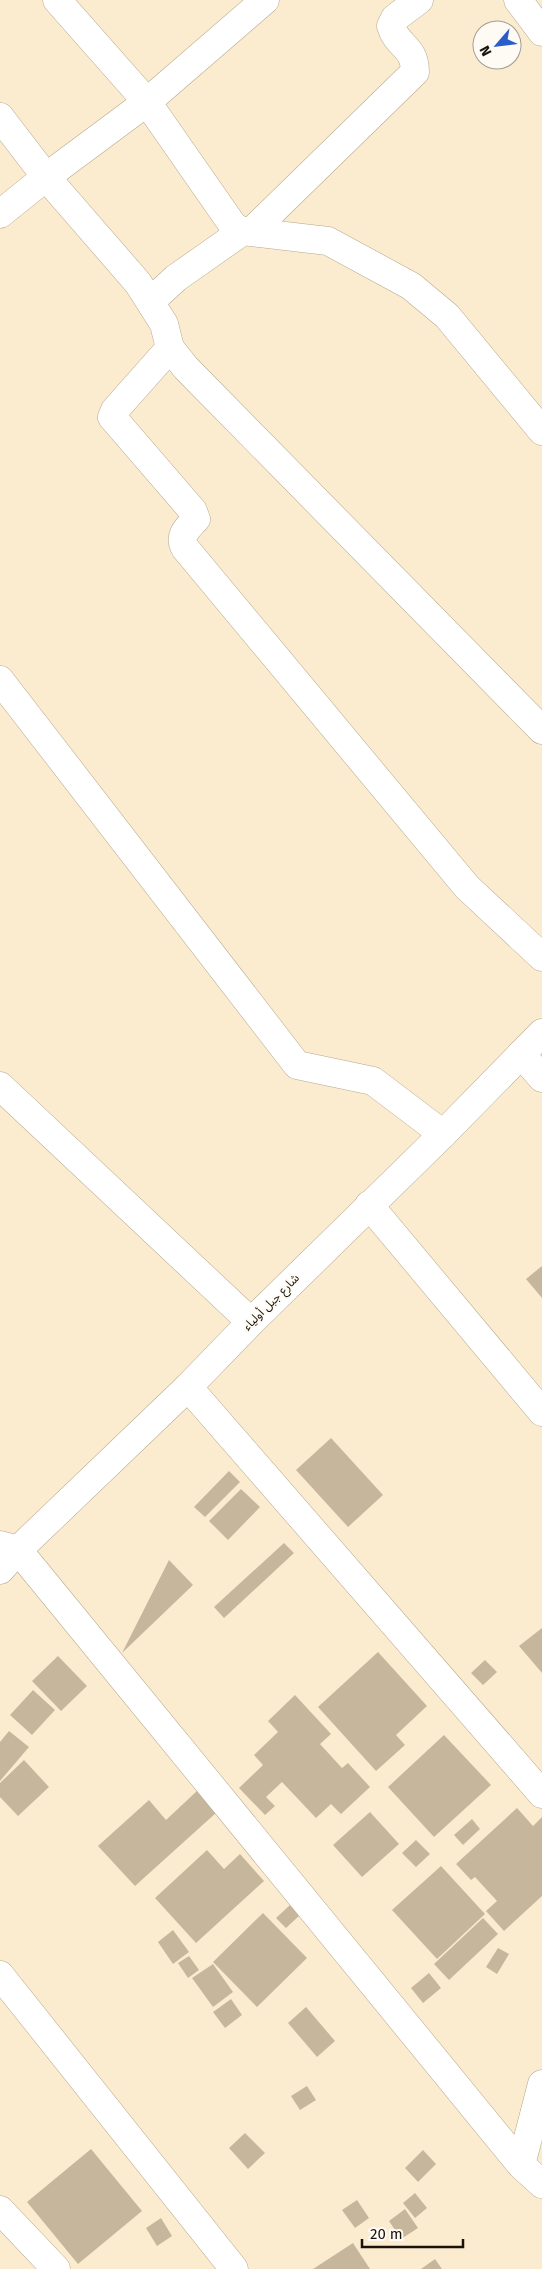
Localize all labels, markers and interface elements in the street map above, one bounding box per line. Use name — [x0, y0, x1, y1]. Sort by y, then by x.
north arrow — [472, 20, 522, 70]
text: N — [476, 43, 496, 59]
street label: شارع جبل أولياء — [240, 1271, 303, 1334]
scale bar — [362, 2216, 463, 2248]
text: 20 m — [370, 2225, 403, 2243]

